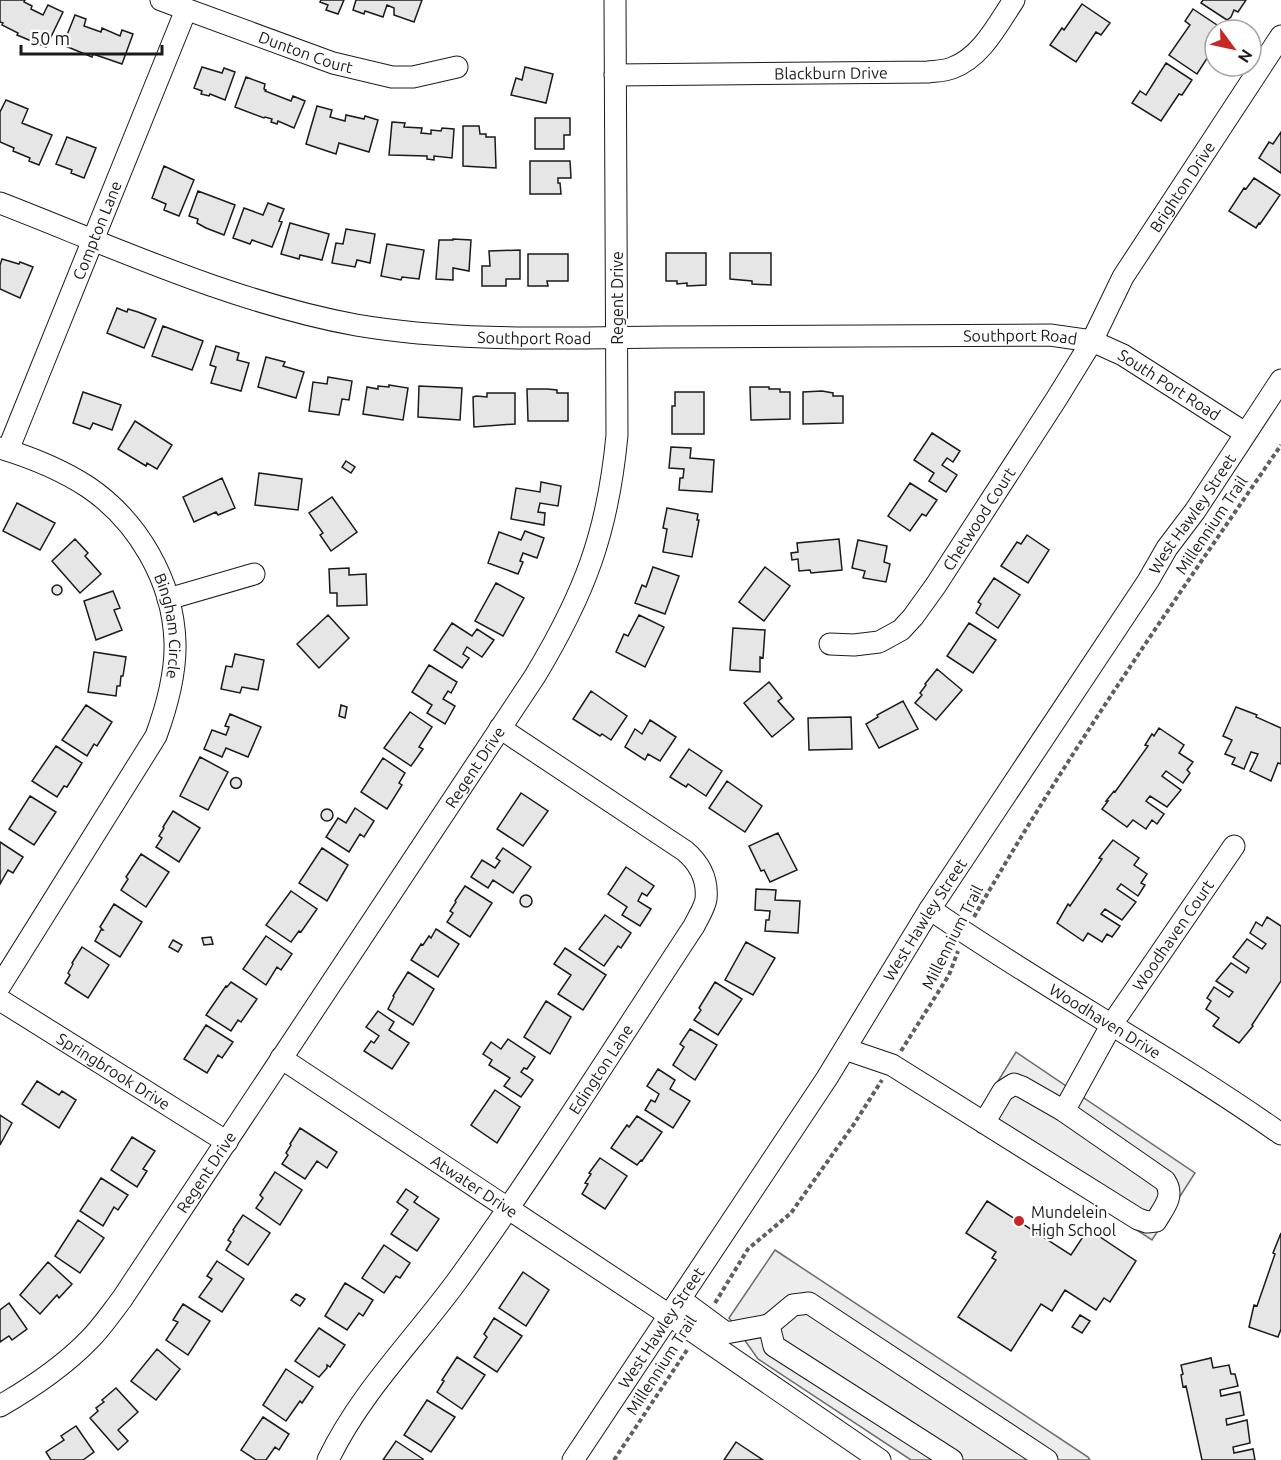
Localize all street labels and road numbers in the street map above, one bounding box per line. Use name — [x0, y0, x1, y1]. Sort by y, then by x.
street label: Dunton Court — [256, 28, 355, 77]
street label: Blackburn Drive — [774, 63, 888, 82]
street label: Brighton Drive — [1146, 138, 1218, 236]
street label: Compton Lane — [69, 178, 125, 282]
street label: Regent Drive — [608, 251, 626, 345]
street label: Southport Road — [963, 326, 1078, 348]
street label: Southport Road — [477, 328, 591, 347]
street label: South Port Road — [1115, 345, 1224, 424]
street label: West Hawley Street — [1145, 450, 1240, 577]
street label: Chetwood Court — [939, 464, 1019, 574]
street label: Millennium Trail — [1172, 473, 1250, 577]
street label: Bingham Circle — [151, 570, 184, 680]
street label: Regent Drive — [441, 723, 508, 811]
street label: West Hawley Street — [879, 854, 971, 984]
street label: Woodhaven Court — [1129, 876, 1217, 994]
street label: Millennium Trail — [918, 882, 986, 992]
street label: Woodhaven Drive — [1046, 980, 1164, 1062]
street label: Edington Lane — [565, 1021, 636, 1117]
street label: Springbrook Drive — [54, 1029, 173, 1113]
street label: Regent Drive — [173, 1128, 239, 1216]
street label: Atwater Drive — [428, 1151, 521, 1221]
street label: West Hawley Street — [614, 1263, 708, 1391]
street label: Millennium Trail — [622, 1312, 700, 1418]

